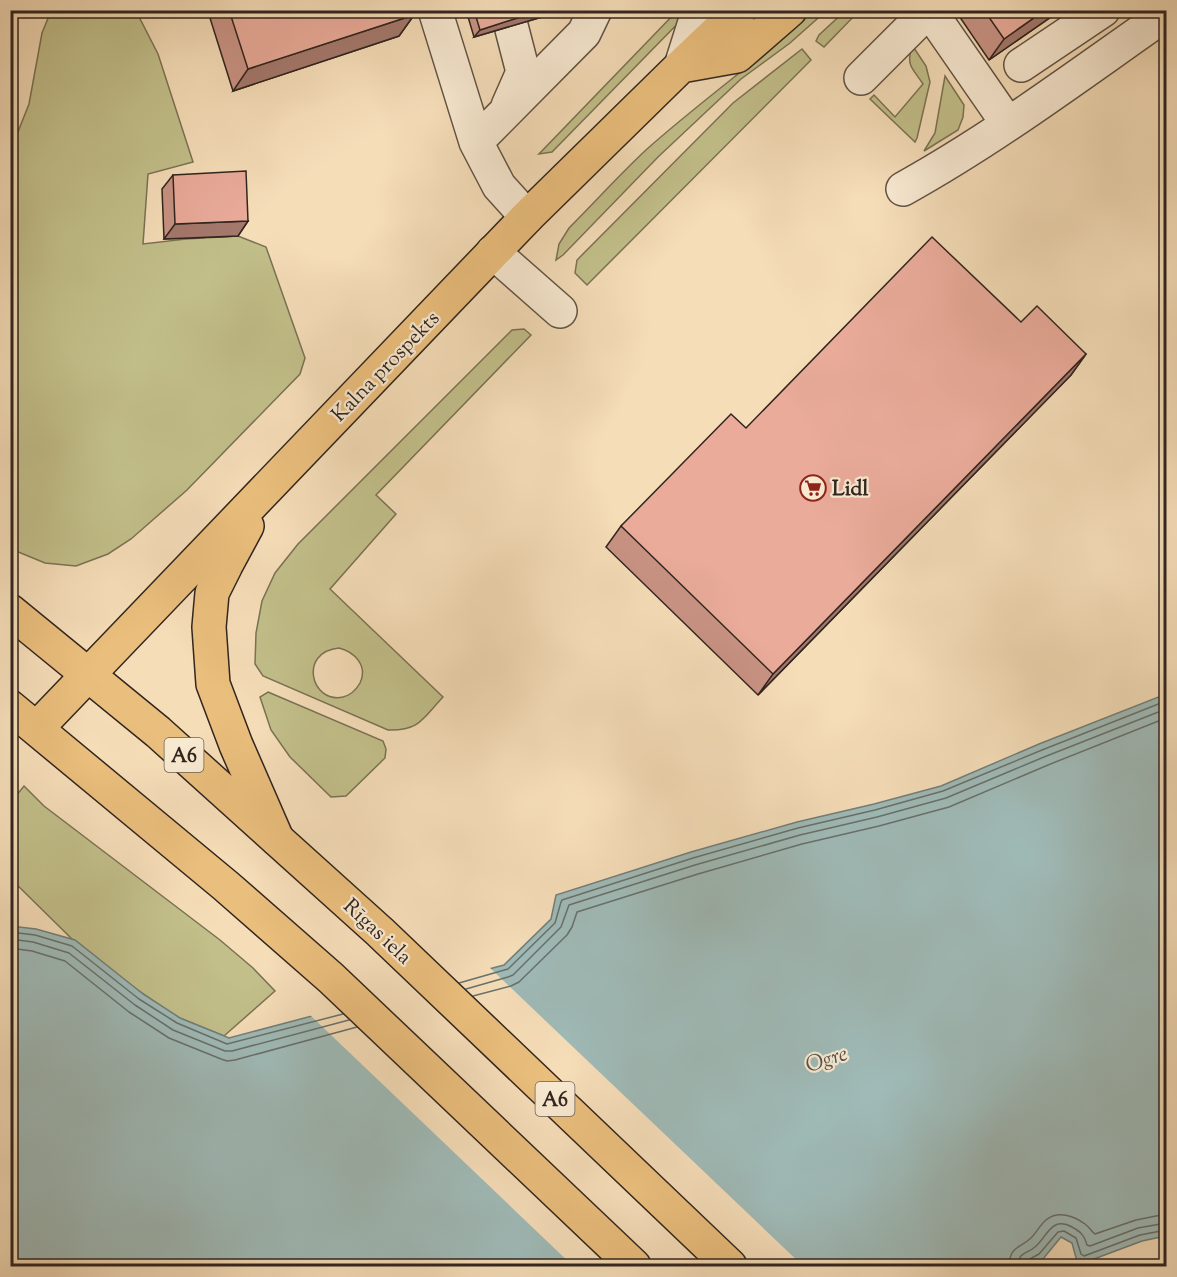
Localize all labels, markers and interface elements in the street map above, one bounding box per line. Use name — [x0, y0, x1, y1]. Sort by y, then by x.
street label: Kalna prospekts — [325, 305, 447, 430]
supermarket icon: Lidl — [798, 473, 828, 503]
place label: Lidl — [832, 475, 868, 505]
road number: A6 — [164, 738, 204, 772]
street label: Rīgas iela — [335, 893, 418, 973]
water label: Ogre — [802, 1039, 852, 1083]
road number: A6 — [536, 1082, 574, 1116]

